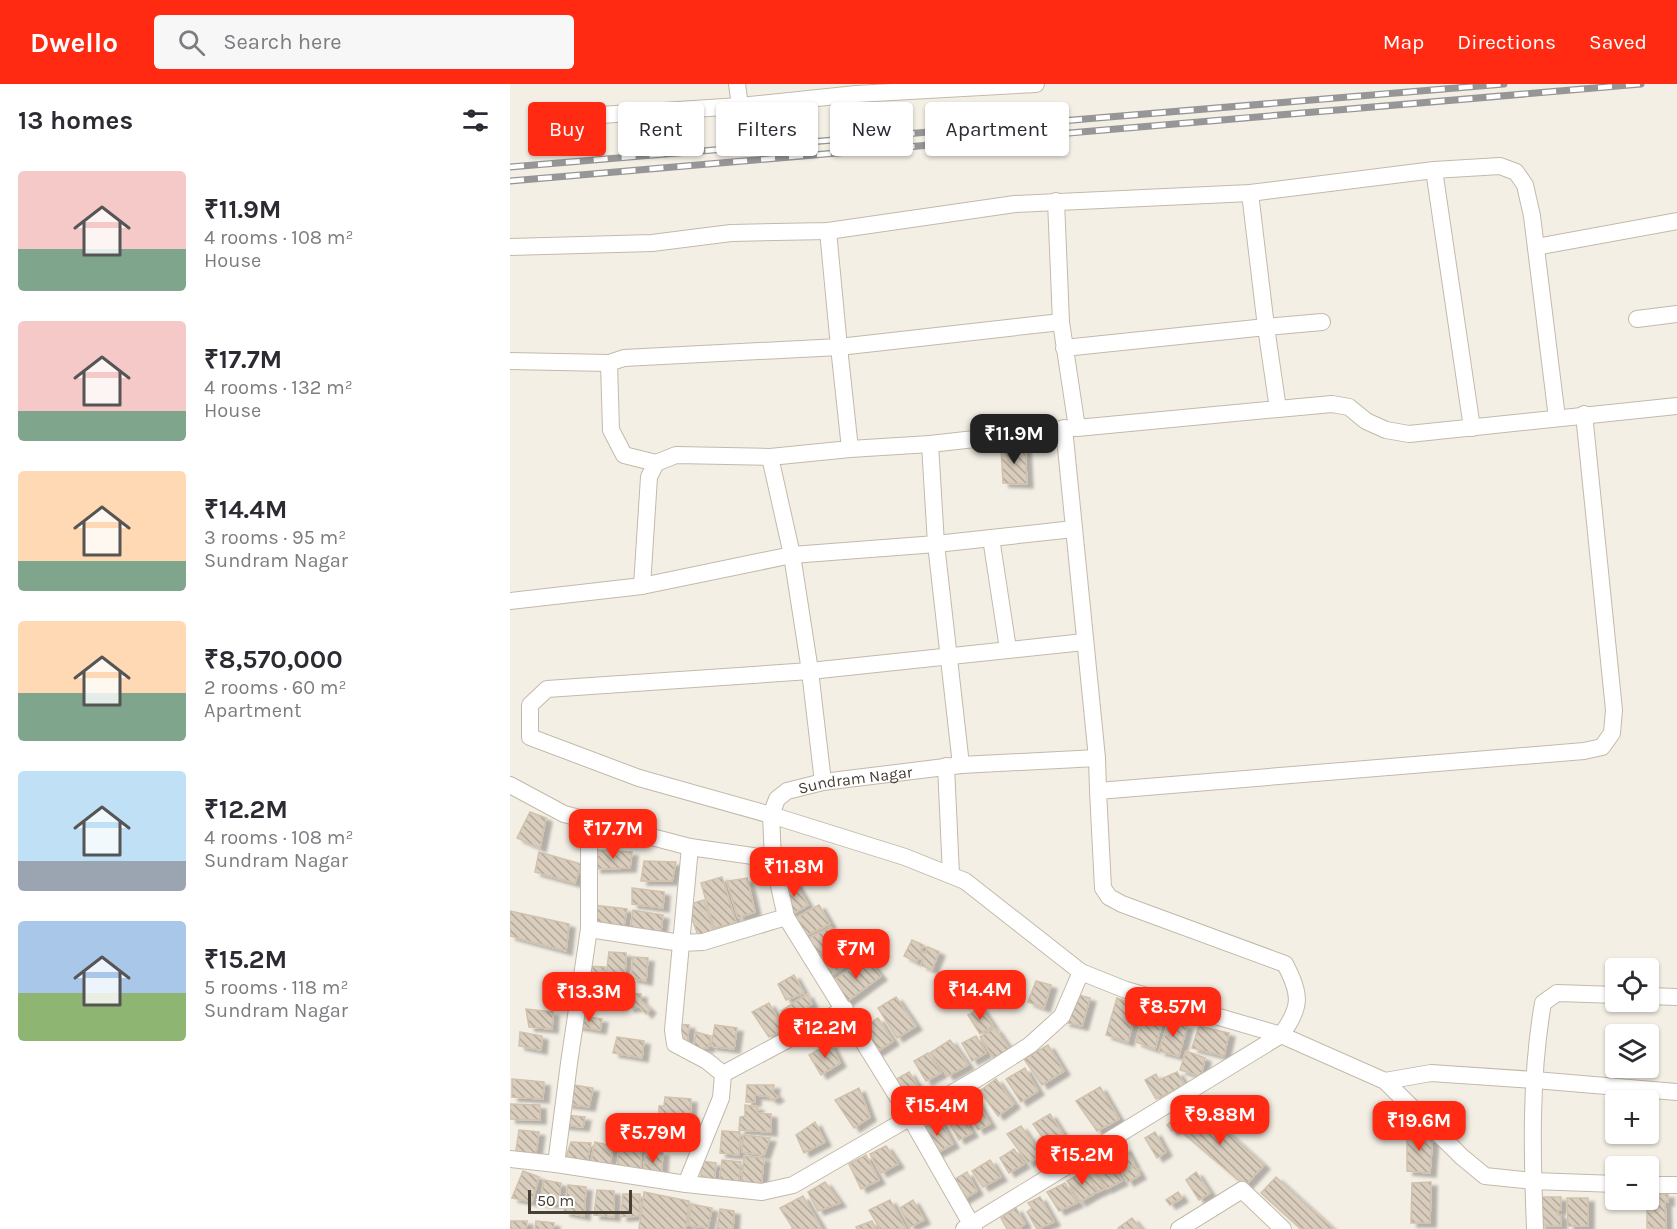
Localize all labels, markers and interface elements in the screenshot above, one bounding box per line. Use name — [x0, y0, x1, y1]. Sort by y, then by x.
search box — [154, 15, 574, 69]
text: Dwello — [30, 26, 118, 59]
icon: search — [175, 26, 208, 59]
text: Search here — [223, 29, 342, 55]
text: Map — [1383, 30, 1424, 54]
text: Directions — [1457, 30, 1556, 54]
text: Saved — [1589, 30, 1647, 54]
chip: Buy — [528, 102, 606, 156]
chip: Rent — [618, 102, 704, 156]
chip: Filters — [716, 102, 818, 156]
chip: New — [830, 102, 913, 156]
chip: Apartment — [925, 102, 1069, 156]
icon: filters — [459, 104, 492, 137]
text: 13 homes — [18, 105, 133, 136]
text: ₹11.9M — [204, 194, 282, 225]
icon: home — [66, 195, 138, 267]
text: 4 rooms · 108 m² — [204, 226, 354, 249]
text: House — [204, 249, 261, 272]
text: ₹17.7M — [204, 344, 282, 375]
icon: home — [66, 345, 138, 417]
text: 4 rooms · 132 m² — [204, 376, 353, 399]
text: House — [204, 399, 261, 422]
pin: ₹11.9M — [965, 414, 1063, 465]
text: ₹11.9M — [984, 422, 1044, 445]
text: ₹14.4M — [204, 494, 287, 525]
icon: home — [66, 495, 138, 567]
text: 3 rooms · 95 m² — [204, 526, 346, 549]
text: Sundram Nagar — [204, 549, 348, 572]
text: ₹8,570,000 — [204, 644, 343, 675]
icon: home — [66, 645, 138, 717]
text: 2 rooms · 60 m² — [204, 676, 347, 699]
text: Apartment — [204, 699, 302, 722]
street label: Sundram Nagar — [796, 762, 914, 797]
text: ₹12.2M — [204, 794, 288, 825]
icon: home — [66, 795, 138, 867]
pin: ₹17.7M — [564, 809, 662, 860]
text: ₹17.7M — [583, 817, 643, 840]
text: 4 rooms · 108 m² — [204, 826, 354, 849]
pin: ₹11.8M — [745, 847, 843, 898]
text: Sundram Nagar — [204, 849, 348, 872]
text: ₹11.8M — [764, 855, 824, 878]
pin: ₹7M — [827, 929, 885, 980]
text: ₹7M — [837, 937, 875, 960]
text: ₹15.2M — [204, 944, 287, 975]
icon: home — [66, 945, 138, 1017]
map controls — [1605, 958, 1659, 1210]
button: locate — [1605, 958, 1659, 1012]
pin: ₹14.4M — [931, 970, 1029, 1021]
pin: ₹13.3M — [540, 972, 638, 1023]
text: 5 rooms · 118 m² — [204, 976, 348, 999]
text: ₹14.4M — [948, 978, 1012, 1001]
text: ₹13.3M — [556, 980, 622, 1003]
pin: ₹8.57M — [1124, 987, 1222, 1038]
text: ₹8.57M — [1139, 995, 1207, 1018]
text: Sundram Nagar — [204, 999, 348, 1022]
pin: ₹12.2M — [776, 1008, 874, 1059]
text: ₹12.2M — [793, 1016, 857, 1039]
button: layers — [1605, 1024, 1659, 1078]
pin: ₹15.4M — [888, 1086, 986, 1137]
button: + — [1605, 1090, 1659, 1144]
text: ₹15.4M — [905, 1094, 969, 1117]
pin: ₹9.88M — [1171, 1095, 1269, 1146]
pin: ₹19.6M — [1370, 1101, 1468, 1152]
text: ₹9.88M — [1184, 1103, 1256, 1126]
text: ₹19.6M — [1387, 1109, 1451, 1132]
pin: ₹5.79M — [604, 1113, 702, 1164]
text: ₹5.79M — [619, 1121, 687, 1144]
pin: ₹15.2M — [1033, 1135, 1131, 1186]
text: ₹15.2M — [1050, 1143, 1114, 1166]
button: − — [1605, 1156, 1659, 1210]
scale bar — [528, 1187, 632, 1214]
text: 50 m — [537, 1191, 574, 1210]

